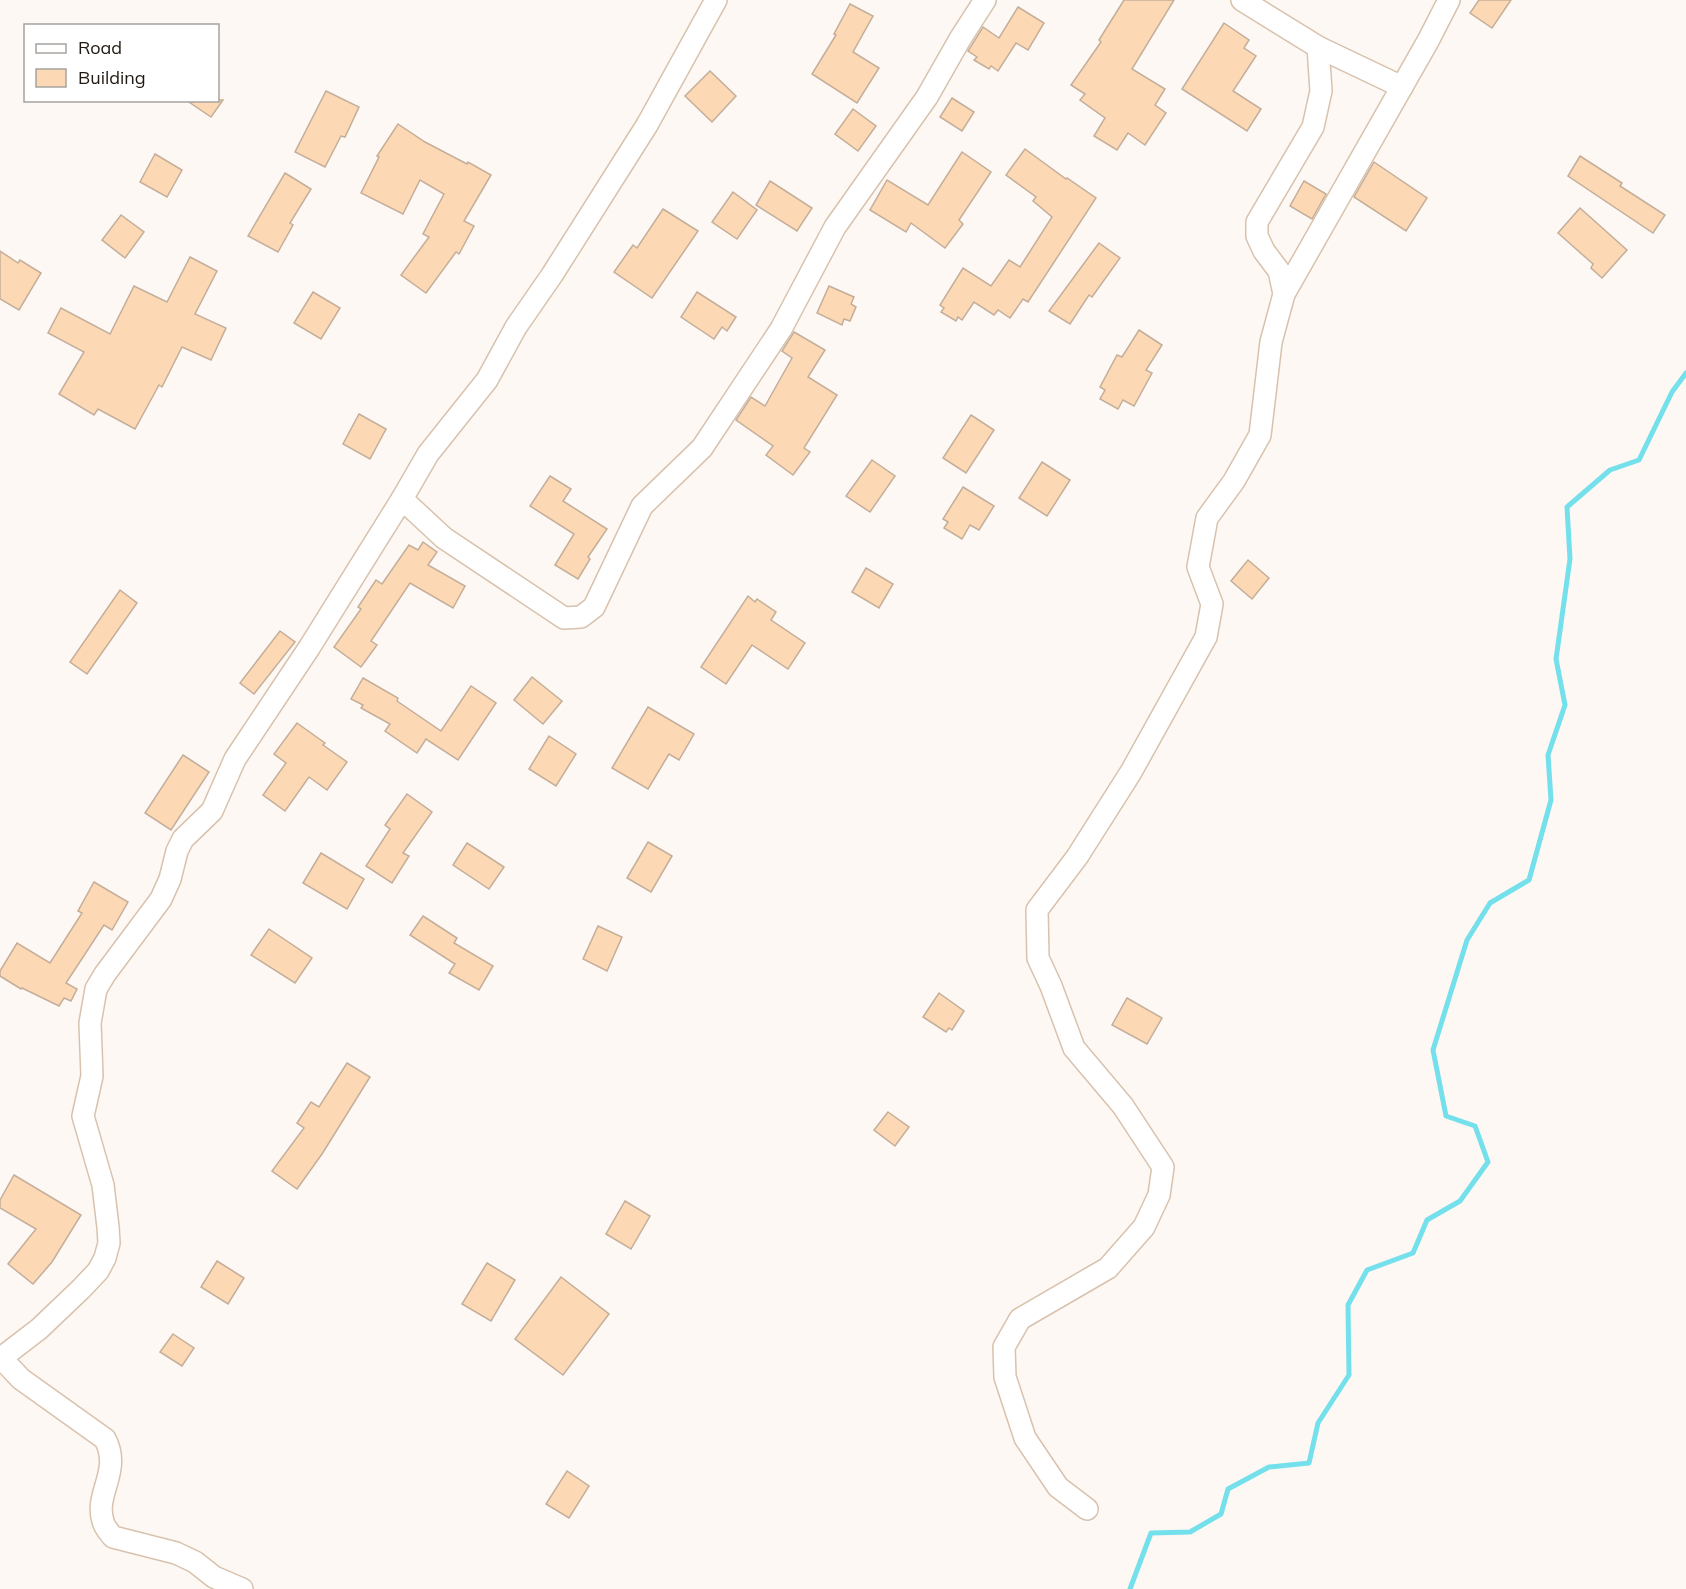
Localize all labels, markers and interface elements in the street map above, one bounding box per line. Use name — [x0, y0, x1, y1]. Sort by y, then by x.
legend — [24, 24, 219, 102]
text: Road — [78, 36, 122, 59]
text: Building — [78, 66, 146, 89]

